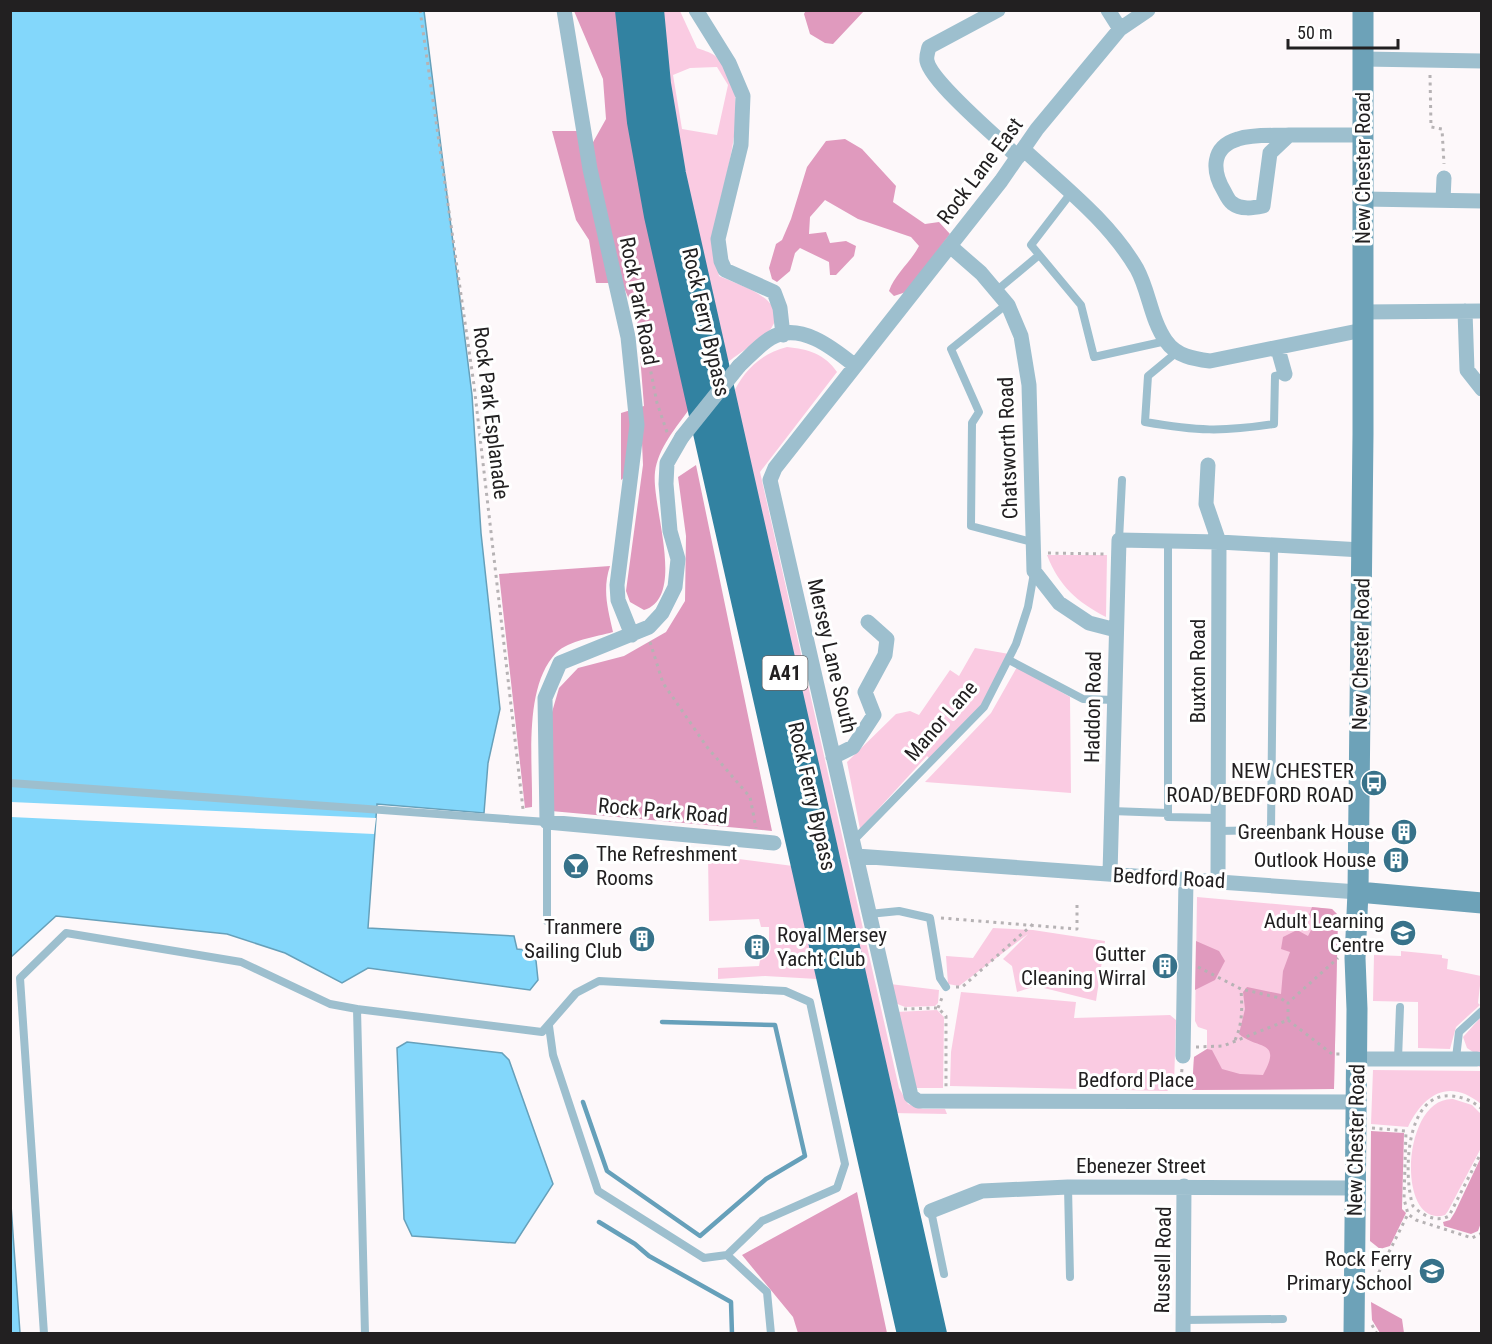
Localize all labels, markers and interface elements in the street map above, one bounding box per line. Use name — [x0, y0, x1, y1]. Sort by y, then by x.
scale bar — [1288, 12, 1398, 50]
text: 50 m — [1297, 22, 1332, 43]
street label: New Chester Road — [1351, 92, 1375, 244]
street label: Rock Lane East — [932, 113, 1028, 229]
street label: Rock Park Road — [615, 235, 663, 367]
street label: Rock Ferry Bypass — [677, 245, 735, 399]
street label: Rock Park Esplanade — [469, 325, 514, 501]
street label: Chatsworth Road — [994, 376, 1022, 520]
street label: Mersey Lane South — [803, 576, 861, 736]
street label: New Chester Road — [1348, 578, 1374, 730]
street label: Buxton Road — [1186, 619, 1210, 723]
street label: Haddon Road — [1080, 651, 1106, 763]
road number: A41 — [762, 656, 808, 690]
street label: Manor Lane — [900, 676, 982, 766]
street label: Rock Ferry Bypass — [783, 719, 841, 873]
place label: NEW CHESTER ROAD/BEDFORD ROAD — [1166, 759, 1354, 807]
bus stop icon: NEW CHESTER ROAD/BEDFORD ROAD — [1359, 768, 1389, 798]
street label: Rock Park Road — [597, 793, 729, 829]
building icon: Greenbank House — [1389, 817, 1419, 847]
place label: Greenbank House — [1238, 820, 1384, 844]
place label: The Refreshment Rooms — [596, 842, 737, 890]
building icon: Outlook House — [1381, 845, 1411, 875]
place label: Outlook House — [1254, 848, 1376, 872]
bar icon: The Refreshment Rooms — [561, 851, 591, 881]
street label: Bedford Road — [1112, 863, 1226, 893]
place label: Adult Learning Centre — [1264, 909, 1384, 957]
place label: Tranmere Sailing Club — [524, 915, 622, 963]
school or university icon: Adult Learning Centre — [1388, 918, 1418, 948]
place label: Royal Mersey Yacht Club — [777, 923, 887, 971]
building icon: Tranmere Sailing Club — [627, 924, 657, 954]
building icon: Royal Mersey Yacht Club — [742, 932, 772, 962]
place label: Gutter Cleaning Wirral — [1021, 942, 1146, 990]
building icon: Gutter Cleaning Wirral — [1150, 951, 1180, 981]
street label: New Chester Road — [1343, 1064, 1369, 1216]
street label: Bedford Place — [1078, 1068, 1194, 1092]
street label: Ebenezer Street — [1076, 1154, 1206, 1178]
street label: Russell Road — [1150, 1206, 1176, 1314]
place label: Rock Ferry Primary School — [1286, 1247, 1412, 1295]
school or university icon: Rock Ferry Primary School — [1417, 1256, 1447, 1286]

